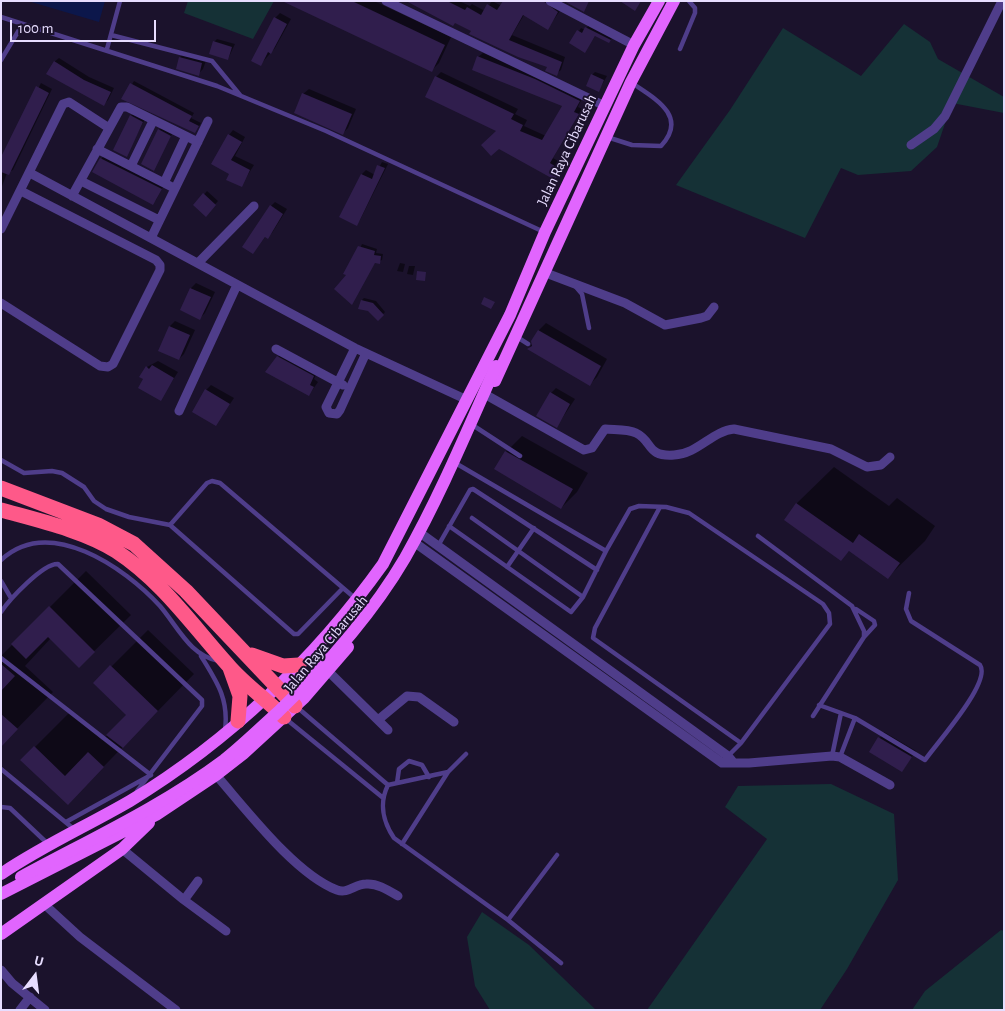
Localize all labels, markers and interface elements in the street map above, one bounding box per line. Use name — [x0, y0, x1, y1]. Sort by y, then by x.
scale bar — [12, 10, 159, 42]
text: 100 m — [18, 21, 53, 36]
street label: Jalan Raya Cibarusah — [533, 91, 601, 209]
street label: Jalan Raya Cibarusah — [280, 592, 372, 696]
north arrow — [10, 951, 60, 1001]
text: U — [33, 954, 45, 969]

